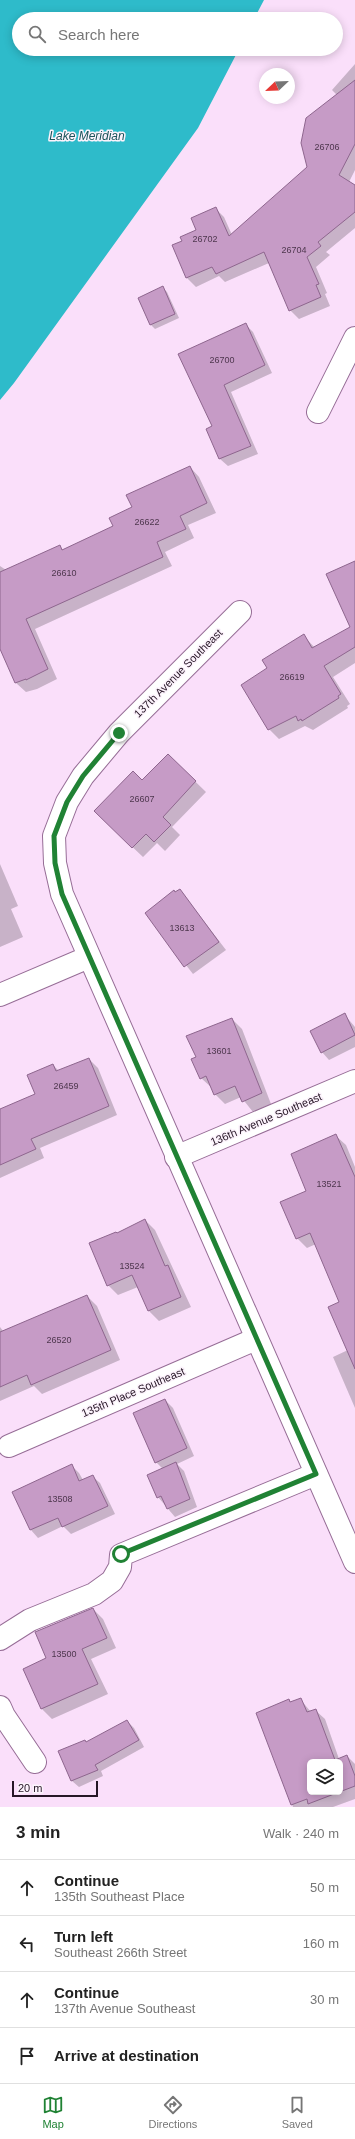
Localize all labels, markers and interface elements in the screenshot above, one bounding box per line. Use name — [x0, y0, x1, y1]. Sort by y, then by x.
search box — [12, 12, 343, 56]
icon: search — [26, 23, 48, 45]
text: Search here — [58, 26, 140, 43]
north arrow — [259, 68, 295, 104]
water label: Lake Meridian — [49, 129, 125, 143]
house number: 26706 — [314, 142, 340, 152]
house number: 26702 — [192, 234, 218, 244]
house number: 26704 — [281, 245, 307, 255]
house number: 26700 — [209, 355, 235, 365]
house number: 26622 — [134, 517, 160, 527]
house number: 26610 — [51, 568, 77, 578]
street label: 137th Avenue Southeast — [131, 626, 225, 720]
house number: 26619 — [279, 672, 305, 682]
route end — [110, 724, 128, 742]
house number: 26607 — [129, 794, 155, 804]
house number: 13613 — [169, 923, 195, 933]
house number: 13601 — [206, 1046, 232, 1056]
house number: 26459 — [53, 1081, 79, 1091]
street label: 136th Avenue Southeast — [209, 1090, 323, 1148]
house number: 13521 — [316, 1179, 342, 1189]
house number: 13524 — [119, 1261, 145, 1271]
house number: 26520 — [46, 1335, 72, 1345]
street label: 135th Place Southeast — [80, 1365, 186, 1419]
house number: 13508 — [47, 1494, 73, 1504]
route start — [112, 1545, 130, 1563]
house number: 13500 — [51, 1649, 77, 1659]
map controls — [307, 1759, 343, 1795]
button: layers — [307, 1759, 343, 1795]
scale bar — [12, 1779, 98, 1798]
text: 20 m — [18, 1782, 42, 1794]
text: 3 min — [16, 1823, 60, 1842]
text: Walk · 240 m — [263, 1826, 339, 1841]
text: Continue — [54, 1872, 119, 1889]
icon: ahead — [16, 1877, 38, 1899]
text: 50 m — [310, 1880, 339, 1895]
text: 135th Southeast Place — [54, 1889, 185, 1904]
text: Turn left — [54, 1928, 113, 1945]
icon: left — [16, 1933, 38, 1955]
text: 160 m — [303, 1936, 339, 1951]
text: Southeast 266th Street — [54, 1945, 187, 1960]
text: Continue — [54, 1984, 119, 2001]
icon: ahead — [16, 1989, 38, 2011]
text: 30 m — [310, 1992, 339, 2007]
text: 137th Avenue Southeast — [54, 2001, 195, 2016]
icon: arrive — [16, 2045, 38, 2067]
text: Arrive at destination — [54, 2047, 199, 2064]
tab: Map — [42, 2094, 64, 2130]
tab: Directions — [148, 2094, 197, 2130]
tab: Saved — [282, 2094, 313, 2130]

